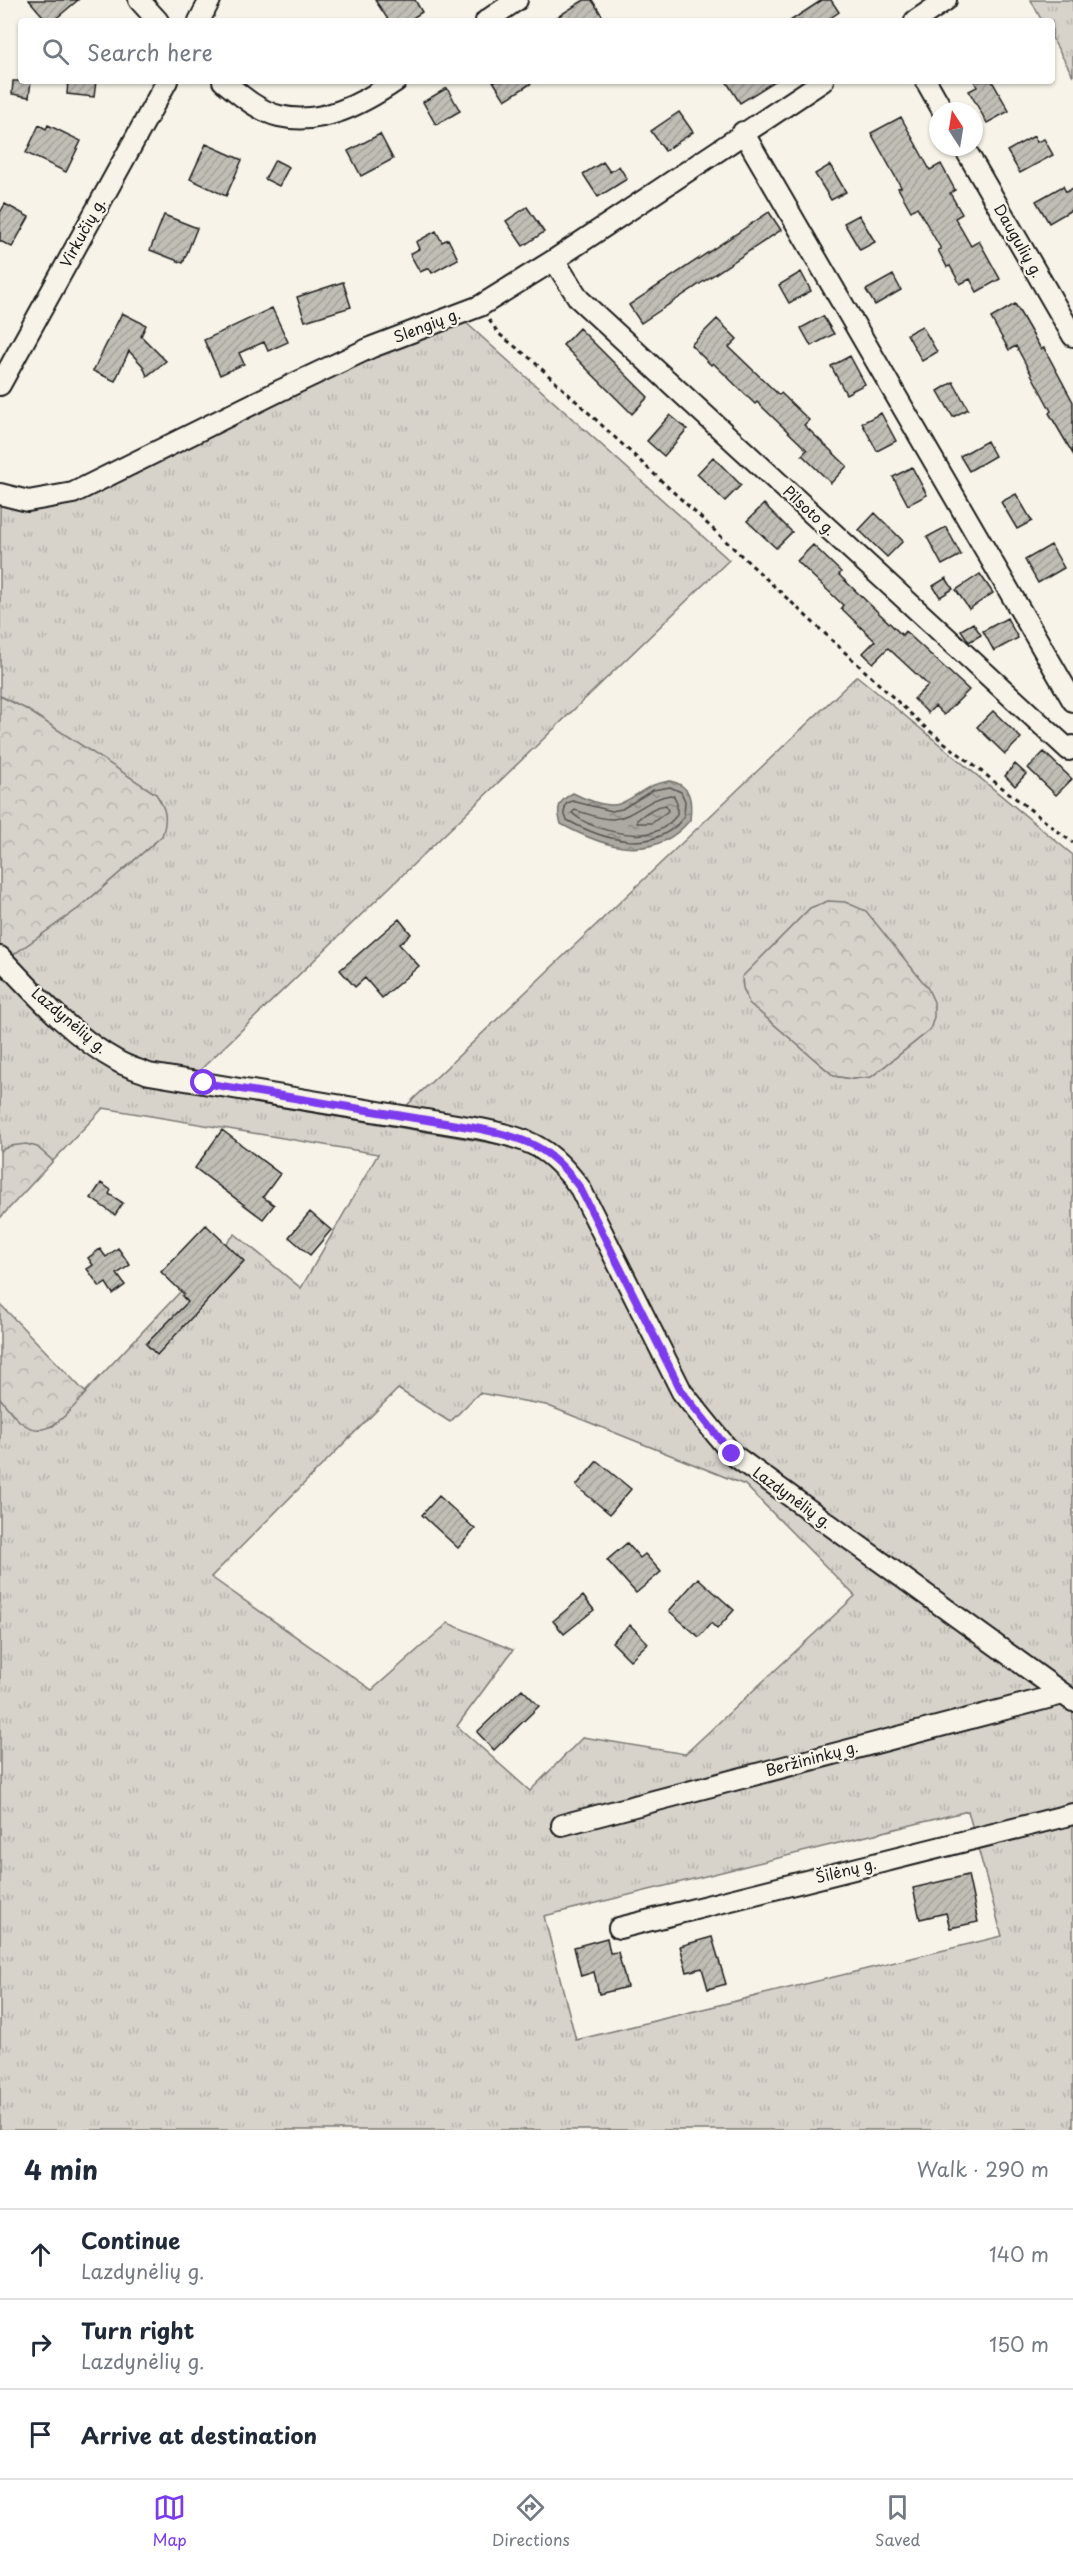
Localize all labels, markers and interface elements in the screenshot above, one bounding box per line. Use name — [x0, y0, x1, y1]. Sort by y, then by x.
search box — [18, 18, 1055, 84]
icon: search — [39, 35, 72, 68]
text: Search here — [87, 35, 213, 68]
north arrow — [929, 102, 983, 156]
street label: Virkučių g. — [53, 193, 110, 271]
street label: Daugulių g. — [989, 199, 1050, 281]
street label: Slengių g. — [390, 301, 463, 348]
street label: Pilsoto g. — [779, 479, 841, 540]
street label: Lazdynėlių g. — [27, 981, 113, 1058]
route start — [190, 1069, 216, 1095]
route end — [718, 1440, 744, 1466]
street label: Lazdynėlių g. — [749, 1460, 837, 1533]
street label: Beržininkų g. — [763, 1734, 860, 1781]
street label: Šilėnų g. — [813, 1851, 878, 1888]
text: 4 min — [24, 2150, 98, 2189]
text: Walk · 290 m — [917, 2154, 1049, 2184]
text: Continue — [81, 2223, 180, 2256]
icon: ahead — [24, 2238, 57, 2271]
text: 140 m — [989, 2239, 1049, 2269]
text: Lazdynėlių g. — [81, 2256, 205, 2286]
text: Turn right — [81, 2313, 194, 2346]
icon: right — [24, 2328, 57, 2361]
text: 150 m — [989, 2329, 1049, 2359]
text: Lazdynėlių g. — [81, 2346, 205, 2376]
icon: arrive — [24, 2418, 57, 2451]
text: Arrive at destination — [81, 2418, 317, 2451]
tab: Map — [153, 2491, 187, 2551]
tab: Directions — [492, 2491, 570, 2551]
tab: Saved — [875, 2491, 920, 2551]

